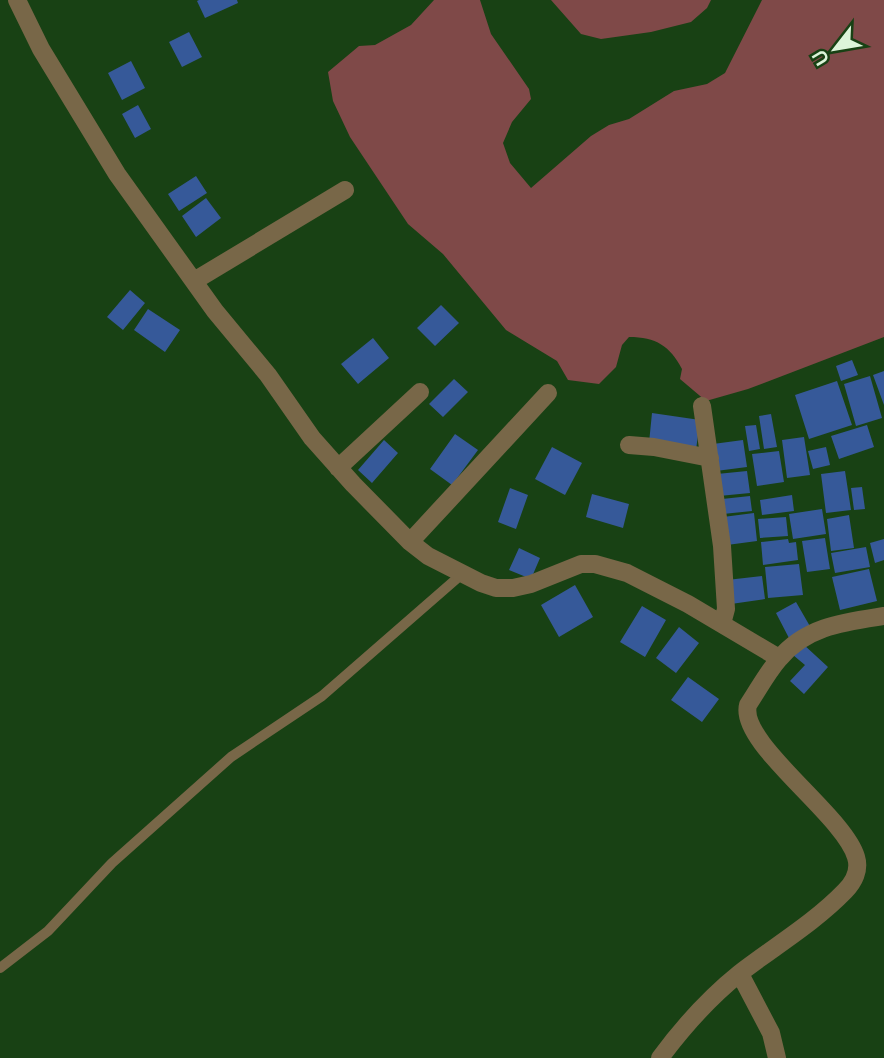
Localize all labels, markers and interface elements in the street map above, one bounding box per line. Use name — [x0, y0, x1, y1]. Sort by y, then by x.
north arrow — [800, 14, 870, 84]
text: U — [807, 46, 833, 70]

